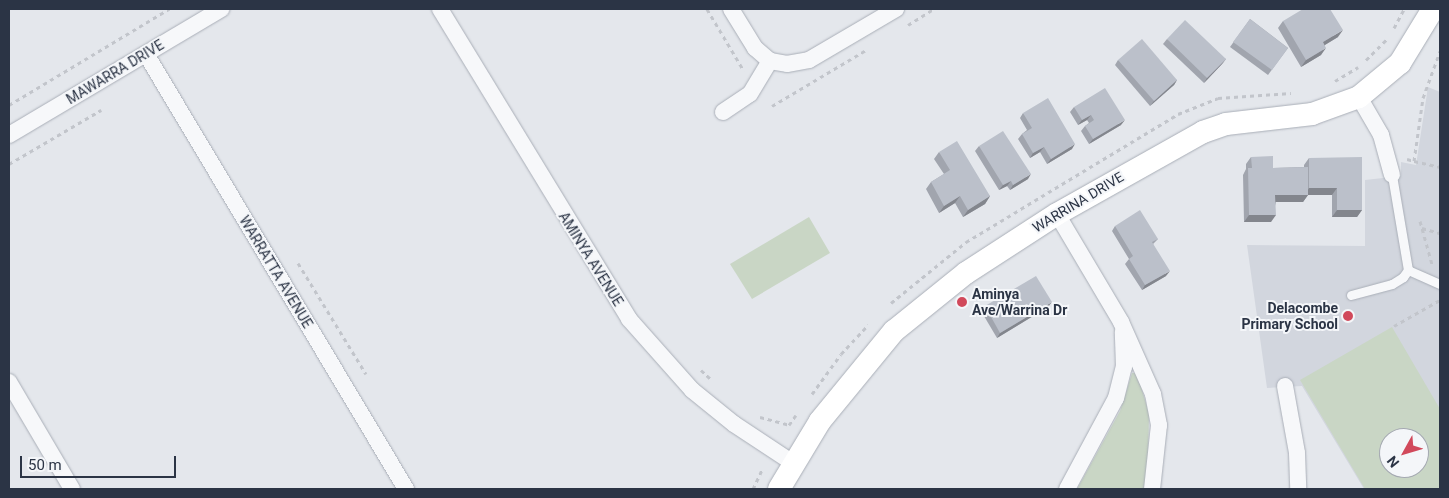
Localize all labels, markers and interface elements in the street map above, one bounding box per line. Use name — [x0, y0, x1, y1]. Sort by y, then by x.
street label: MAWARRA DRIVE — [63, 36, 167, 108]
street label: WARRINA DRIVE — [1029, 168, 1127, 236]
street label: AMINYA AVENUE — [555, 209, 627, 309]
street label: WARRATTA AVENUE — [236, 213, 316, 331]
place label: Aminya Ave/Warrina Dr — [972, 286, 1067, 318]
marker: Aminya Ave/Warrina Dr — [956, 296, 968, 308]
place label: Delacombe Primary School — [1241, 300, 1338, 332]
marker: Delacombe Primary School — [1342, 310, 1354, 322]
north arrow — [1379, 428, 1429, 478]
scale bar — [22, 446, 179, 478]
text: N — [1384, 453, 1402, 471]
text: 50 m — [28, 456, 62, 474]

